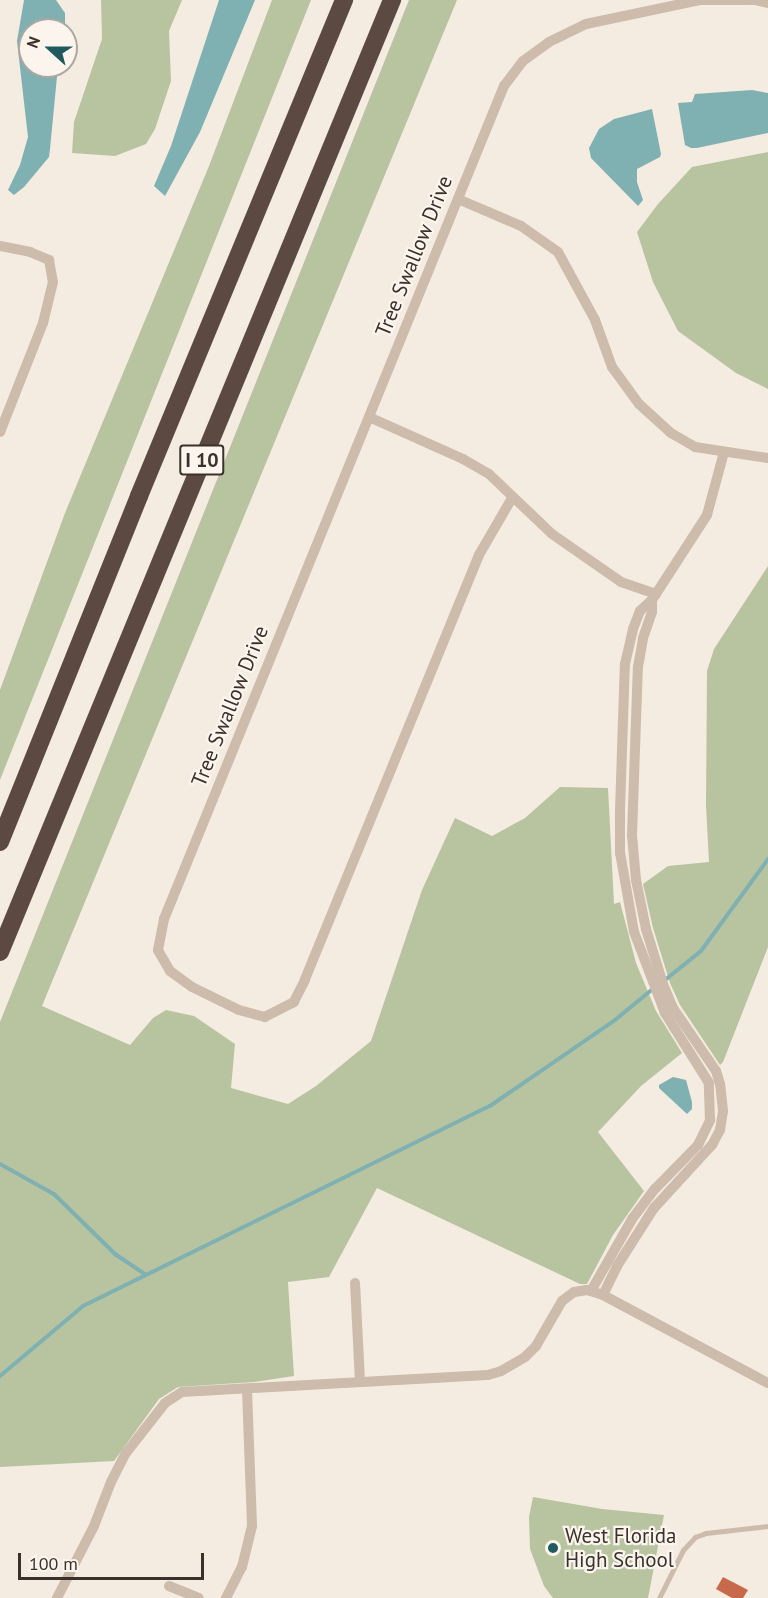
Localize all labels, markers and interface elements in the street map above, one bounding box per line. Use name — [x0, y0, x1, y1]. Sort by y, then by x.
north arrow — [18, 18, 78, 78]
text: N — [22, 34, 44, 51]
street label: Tree Swallow Drive — [370, 172, 458, 340]
road number: I 10 — [178, 443, 226, 477]
street label: Tree Swallow Drive — [186, 622, 274, 790]
place label: West Florida High School — [565, 1523, 676, 1573]
scale bar — [21, 1541, 207, 1579]
marker: West Florida High School — [546, 1541, 560, 1555]
text: 100 m — [29, 1552, 78, 1575]

